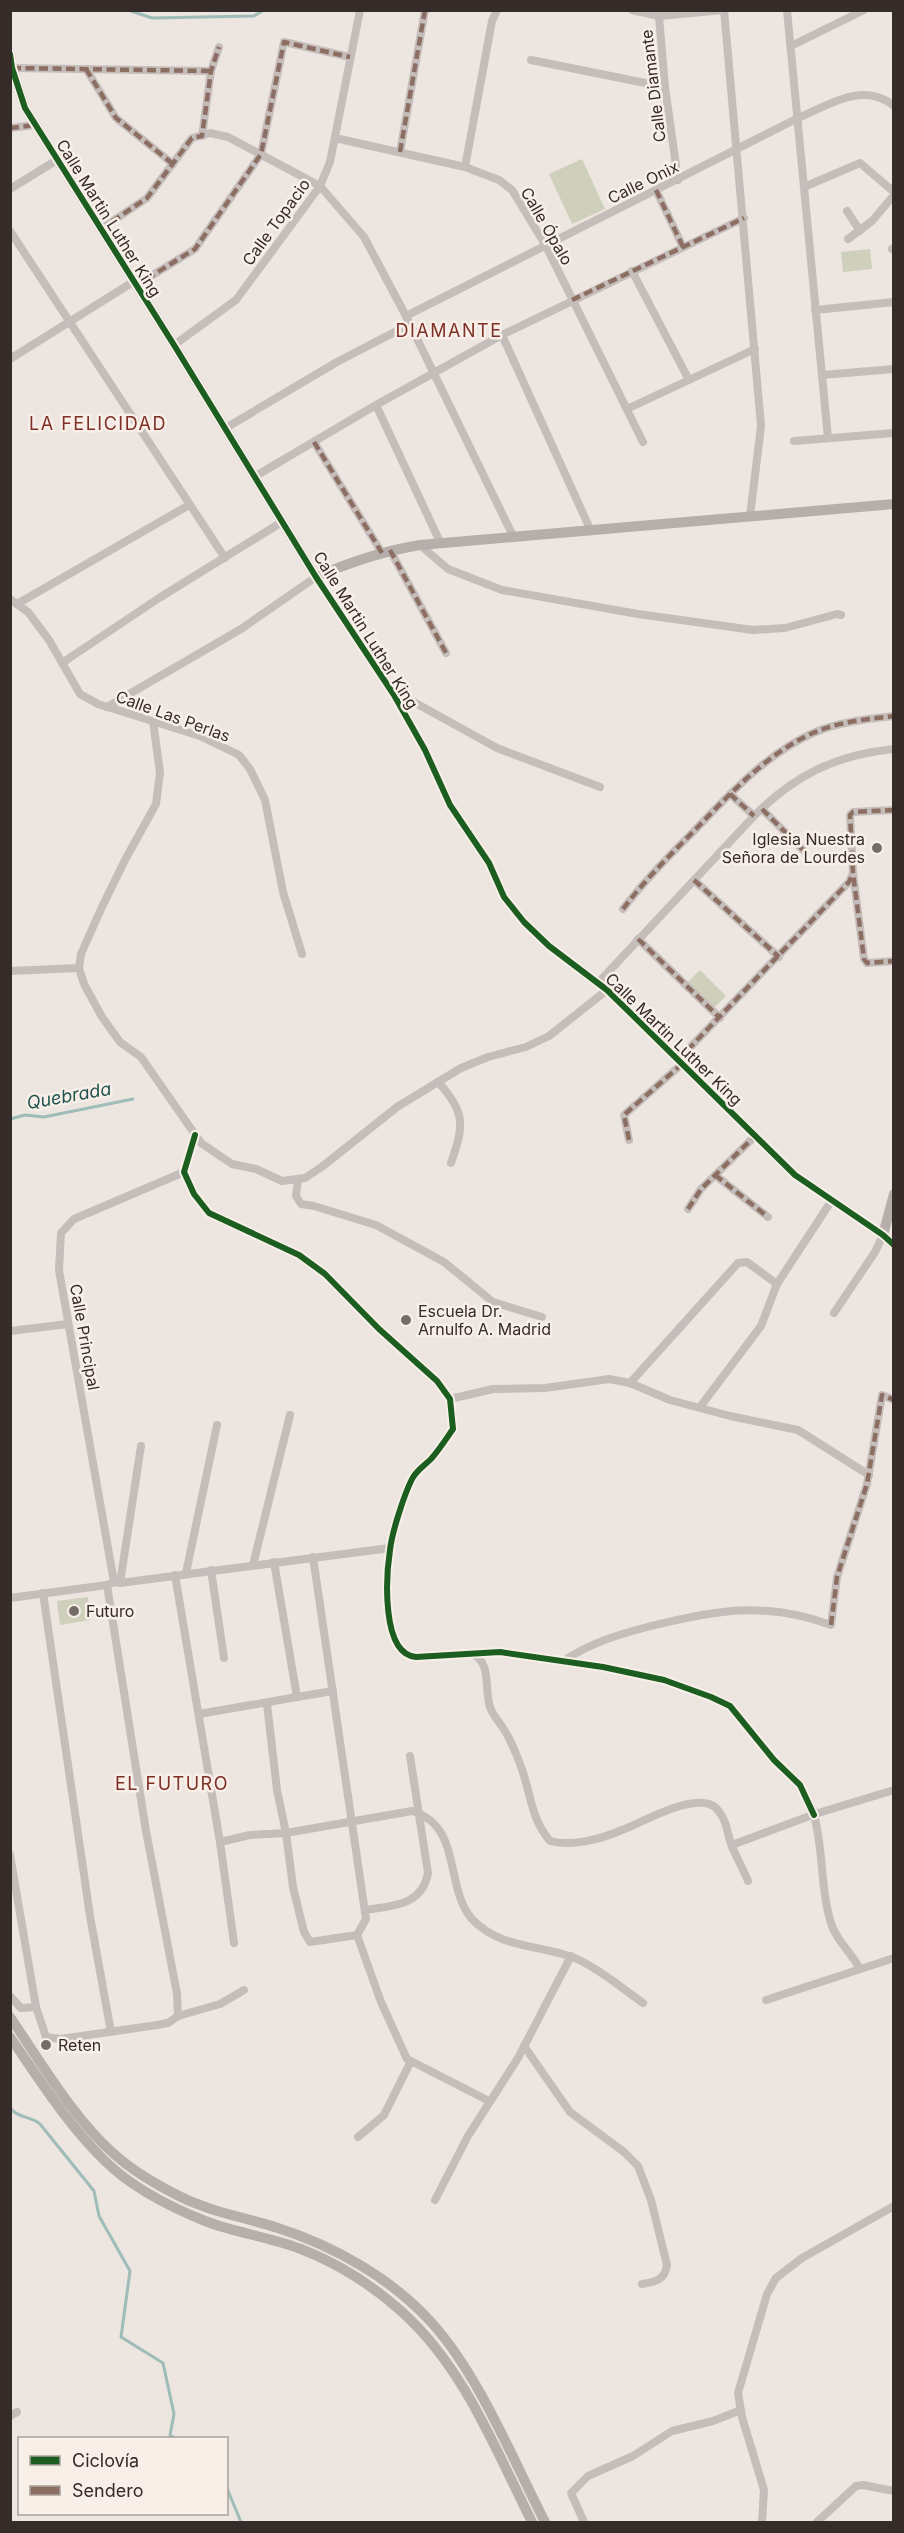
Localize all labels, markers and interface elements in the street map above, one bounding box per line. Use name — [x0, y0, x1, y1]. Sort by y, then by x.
street label: Calle Diamante — [636, 28, 670, 144]
street label: Calle Martin Luther King — [52, 135, 166, 301]
street label: Calle Onix — [604, 156, 682, 208]
street label: Calle Topacio — [238, 175, 314, 269]
street label: Calle Ópalo — [517, 183, 577, 269]
district label: DIAMANTE — [396, 320, 502, 341]
district label: LA FELICIDAD — [29, 413, 167, 434]
street label: Calle Martin Luther King — [309, 547, 423, 713]
street label: Calle Las Perlas — [113, 686, 233, 746]
place label: Iglesia Nuestra Señora de Lourdes — [722, 829, 865, 867]
marker: Iglesia Nuestra Señora de Lourdes — [870, 841, 884, 855]
street label: Calle Martin Luther King — [602, 969, 746, 1109]
water label: Quebrada — [25, 1078, 113, 1113]
street label: Calle Principal — [66, 1282, 104, 1392]
place label: Escuela Dr. Arnulfo A. Madrid — [418, 1301, 551, 1339]
marker: Escuela Dr. Arnulfo A. Madrid — [399, 1313, 413, 1327]
place label: Futuro — [86, 1601, 134, 1621]
marker: Futuro — [67, 1604, 81, 1618]
district label: EL FUTURO — [115, 1773, 229, 1794]
place label: Reten — [58, 2035, 101, 2055]
marker: Reten — [39, 2038, 53, 2052]
legend — [18, 2437, 228, 2515]
text: Ciclovía — [72, 2450, 139, 2471]
text: Sendero — [72, 2480, 143, 2501]

